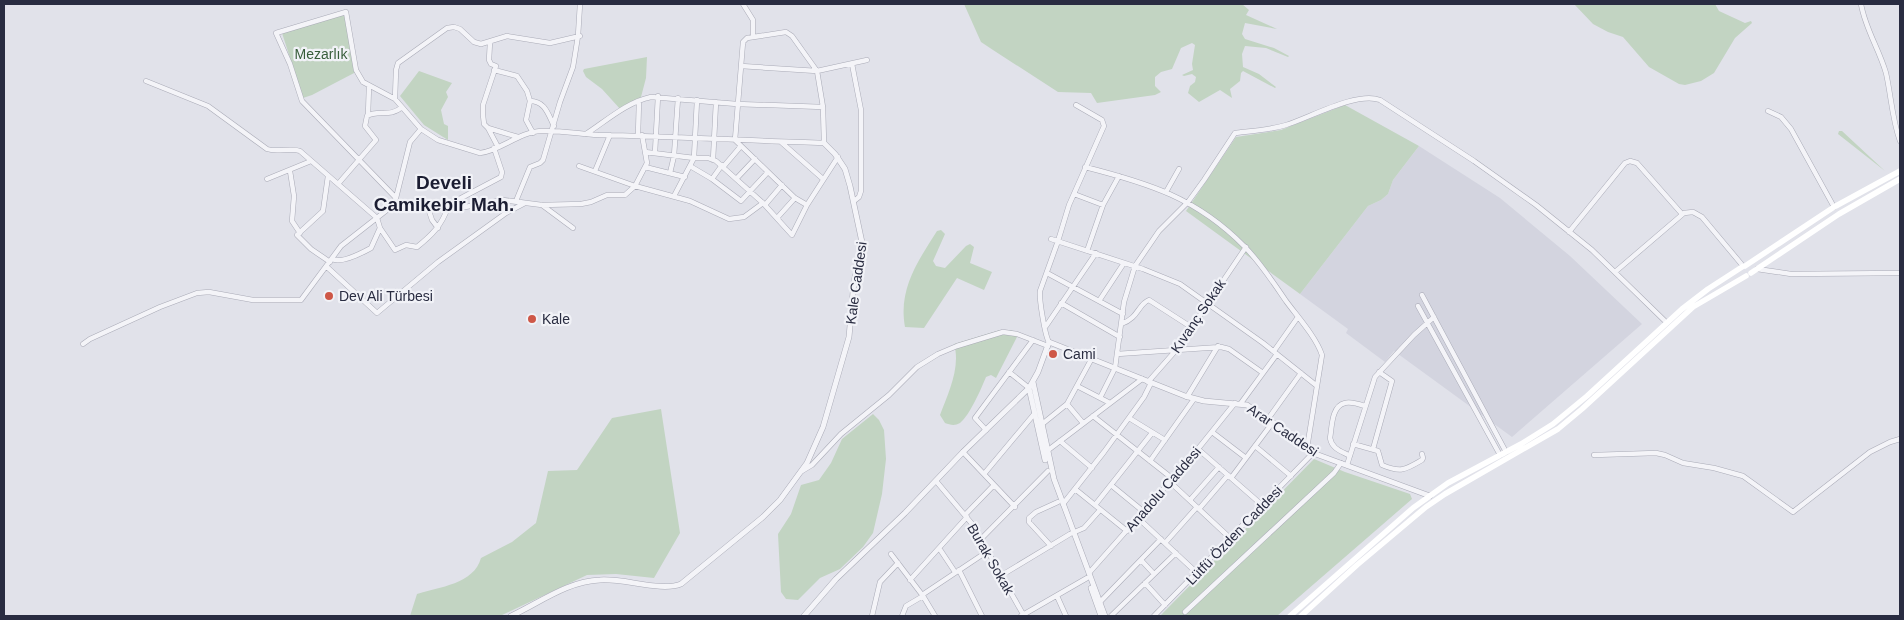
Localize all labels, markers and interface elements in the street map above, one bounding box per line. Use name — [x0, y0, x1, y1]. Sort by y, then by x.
park label: Mezarlık — [295, 46, 348, 62]
district label: Develi Camikebir Mah. — [374, 172, 514, 215]
street label: Kale Caddesi — [842, 241, 870, 325]
street label: Kıvanç Sokak — [1167, 275, 1229, 356]
place label: Dev Ali Türbesi — [339, 288, 433, 304]
marker: Dev Ali Türbesi — [323, 290, 335, 302]
place label: Kale — [542, 311, 570, 327]
marker: Kale — [526, 313, 538, 325]
place label: Cami — [1063, 346, 1096, 362]
marker: Cami — [1047, 348, 1059, 360]
street label: Arar Caddesi — [1245, 401, 1321, 459]
street label: Anadolu Caddesi — [1122, 444, 1204, 534]
street label: Lütfü Özden Caddesi — [1182, 481, 1285, 588]
street label: Burak Sokak — [964, 521, 1018, 598]

